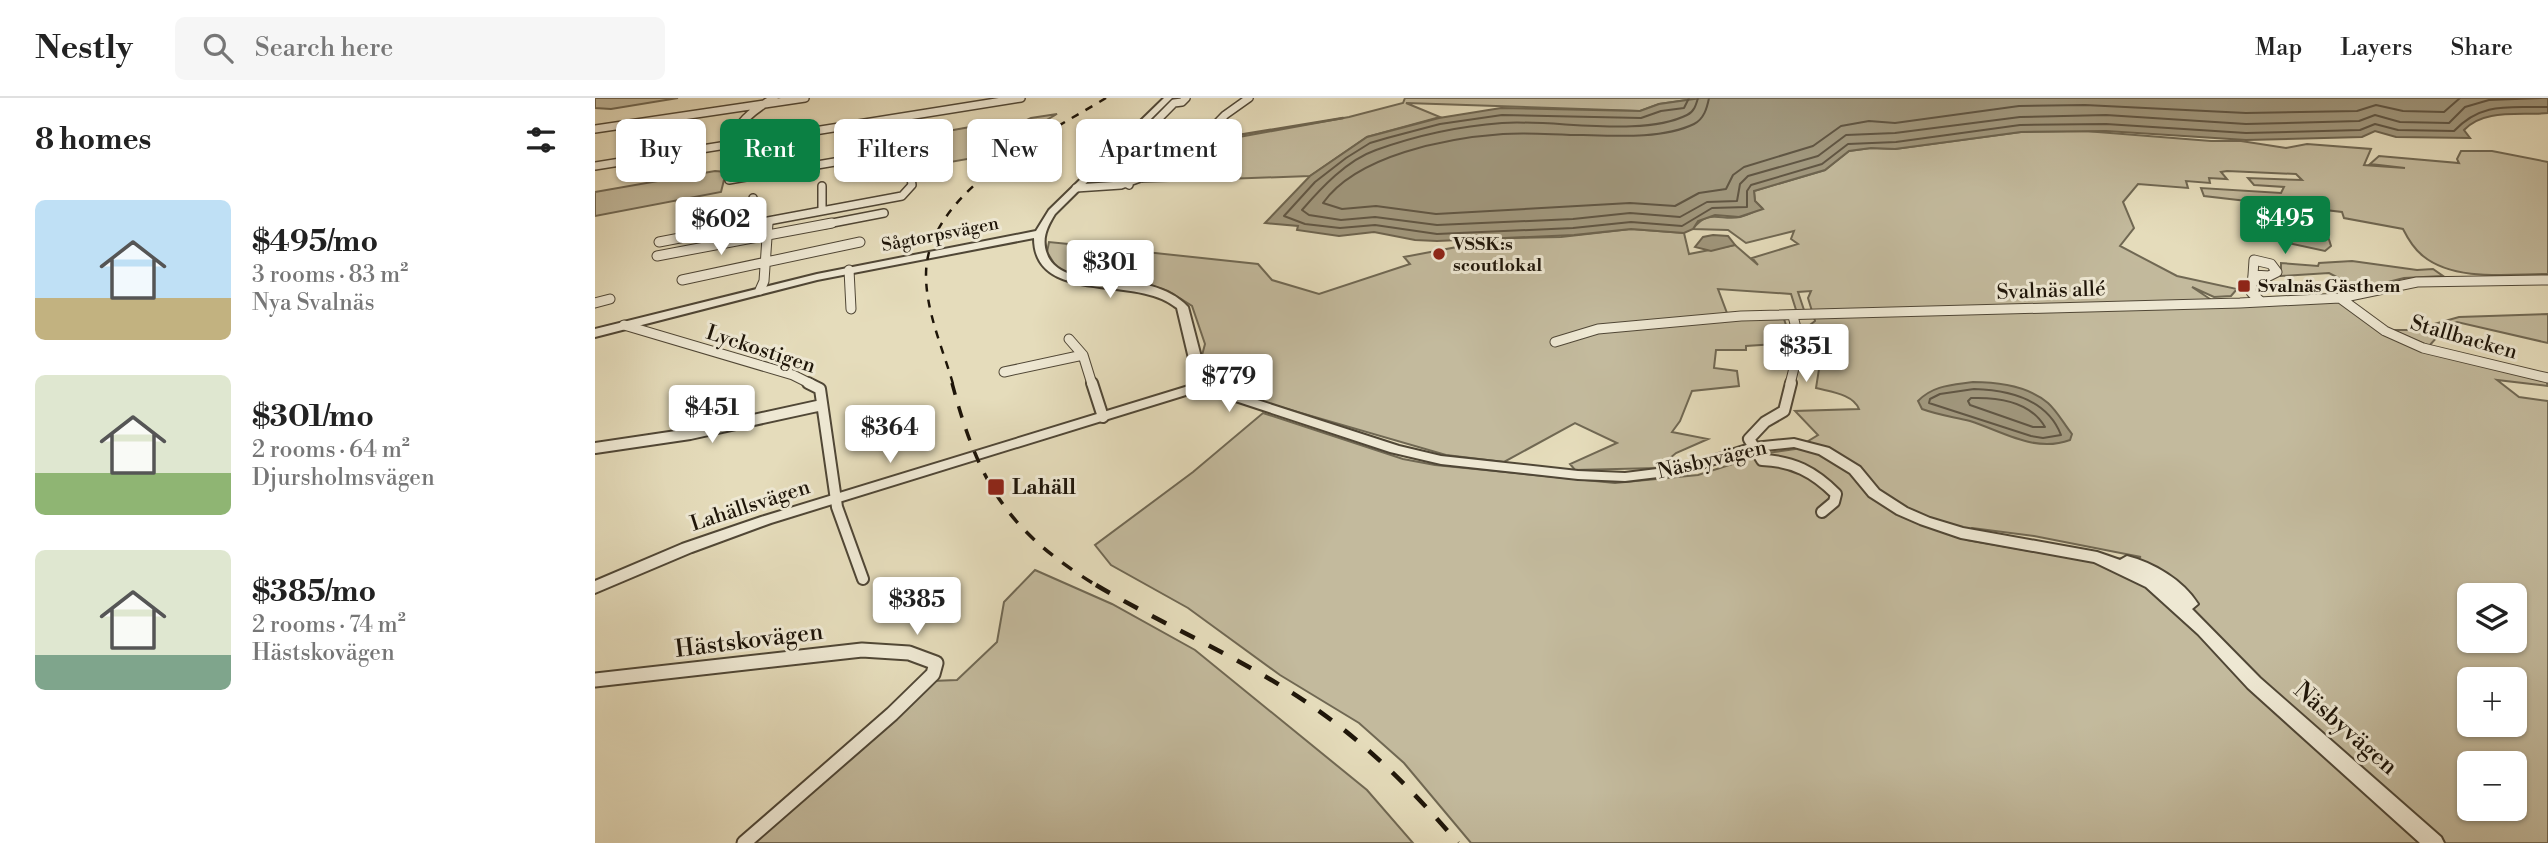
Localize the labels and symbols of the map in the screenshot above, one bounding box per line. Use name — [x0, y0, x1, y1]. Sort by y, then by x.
pin: $495 — [2244, 197, 2326, 256]
pin: $602 — [680, 198, 762, 257]
street label: Sågtorpsvägen — [880, 212, 1001, 257]
place label: VSSK:s scoutlokal — [1452, 233, 1542, 277]
pin: $301 — [1069, 240, 1151, 300]
marker: VSSK:s scoutlokal — [1431, 246, 1447, 262]
place label: Svalnäs Gästhem — [2258, 275, 2401, 298]
street label: Svalnäs allé — [1996, 276, 2106, 306]
marker: Svalnäs Gästhem — [2236, 278, 2252, 294]
street label: Stallbacken — [2407, 310, 2521, 366]
street label: Lyckostigen — [703, 320, 819, 380]
pin: $351 — [1765, 324, 1847, 384]
pin: $779 — [1188, 354, 1270, 414]
pin: $451 — [671, 386, 753, 445]
pin: $364 — [849, 406, 931, 465]
street label: Näsbyvägen — [1655, 435, 1770, 485]
street label: Lahällsvägen — [687, 474, 814, 538]
place label: Lahäll — [1012, 475, 1076, 501]
marker: Lahäll — [986, 477, 1006, 497]
pin: $385 — [876, 578, 958, 637]
street label: Hästskovägen — [673, 617, 825, 665]
street label: Näsbyvägen — [2287, 676, 2403, 782]

